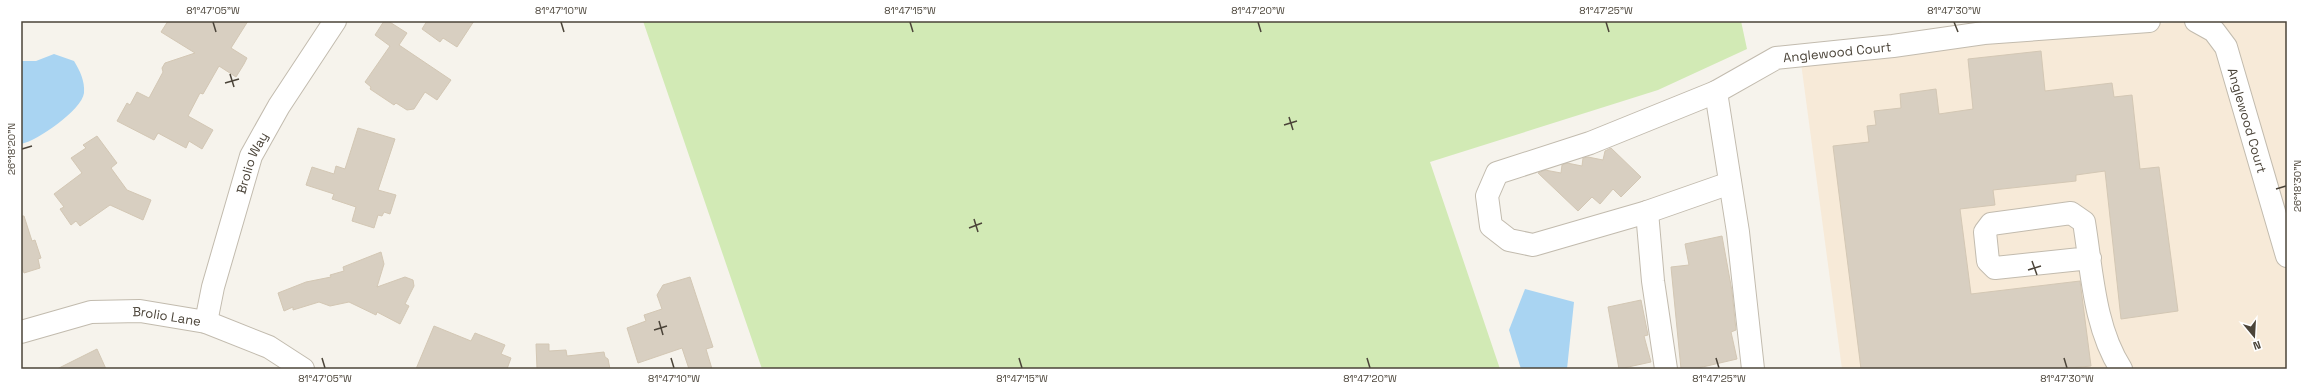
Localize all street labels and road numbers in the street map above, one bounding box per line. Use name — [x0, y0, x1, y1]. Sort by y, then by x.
street label: Anglewood Court — [1782, 38, 1892, 66]
street label: Anglewood Court — [2224, 66, 2271, 175]
street label: Brolio Way — [232, 129, 271, 196]
street label: Brolio Lane — [132, 302, 202, 330]

